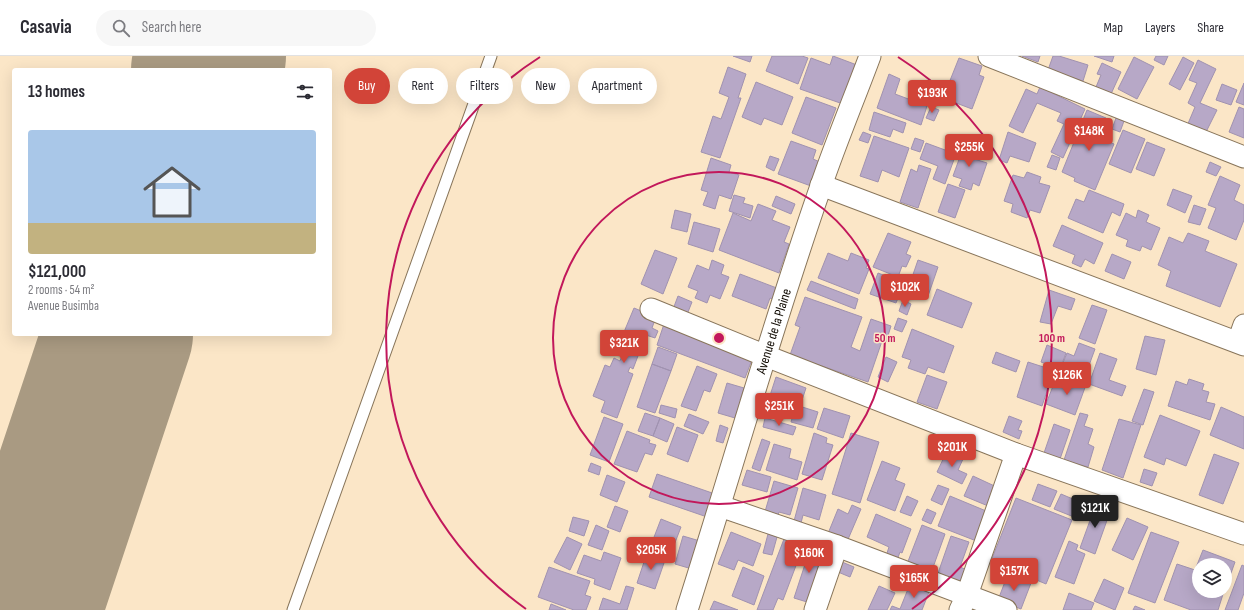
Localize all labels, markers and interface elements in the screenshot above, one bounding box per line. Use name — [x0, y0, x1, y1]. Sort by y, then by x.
search box — [96, 10, 376, 46]
text: Casavia — [20, 16, 72, 39]
icon: search — [110, 17, 132, 39]
text: Search here — [142, 18, 202, 37]
text: Map — [1103, 19, 1123, 36]
text: Layers — [1145, 19, 1175, 36]
text: Share — [1197, 19, 1224, 36]
chip: Buy — [344, 68, 390, 104]
chip: Rent — [398, 68, 448, 104]
chip: Filters — [456, 68, 513, 104]
chip: New — [521, 68, 570, 104]
chip: Apartment — [578, 68, 657, 104]
pin: $193K — [904, 80, 960, 114]
icon: filters — [294, 81, 316, 103]
text: 13 homes — [28, 82, 85, 102]
text: $193K — [917, 85, 947, 101]
pin: $148K — [1061, 118, 1117, 152]
text: $148K — [1074, 123, 1104, 139]
pin: $255K — [941, 134, 997, 168]
text: $255K — [954, 139, 984, 155]
icon: home — [136, 156, 208, 228]
text: $121,000 — [28, 262, 86, 282]
pin: $102K — [877, 274, 933, 308]
text: $102K — [890, 279, 920, 295]
text: 2 rooms · 54 m² — [28, 282, 95, 298]
street label: Avenue de la Plaine — [752, 286, 795, 377]
text: Avenue Busimba — [28, 298, 99, 314]
pin: $321K — [596, 330, 652, 364]
centre of rings — [712, 331, 726, 345]
text: 50 m — [875, 331, 895, 346]
text: 100 m — [1039, 331, 1065, 346]
text: $321K — [609, 335, 639, 351]
pin: $126K — [1039, 362, 1095, 396]
text: $126K — [1052, 367, 1082, 383]
pin: $251K — [751, 393, 807, 427]
text: $251K — [764, 398, 794, 414]
pin: $201K — [924, 434, 980, 468]
text: $201K — [937, 439, 967, 455]
pin: $121K — [1067, 495, 1123, 529]
text: $121K — [1080, 500, 1110, 516]
pin: $205K — [623, 537, 679, 571]
pin: $160K — [781, 540, 837, 574]
text: $205K — [636, 542, 666, 558]
text: $160K — [794, 545, 824, 561]
pin: $157K — [986, 558, 1042, 592]
map controls — [1192, 558, 1232, 598]
button: layers — [1192, 558, 1232, 598]
text: $157K — [999, 563, 1029, 579]
pin: $165K — [886, 565, 942, 599]
text: $165K — [899, 570, 929, 586]

